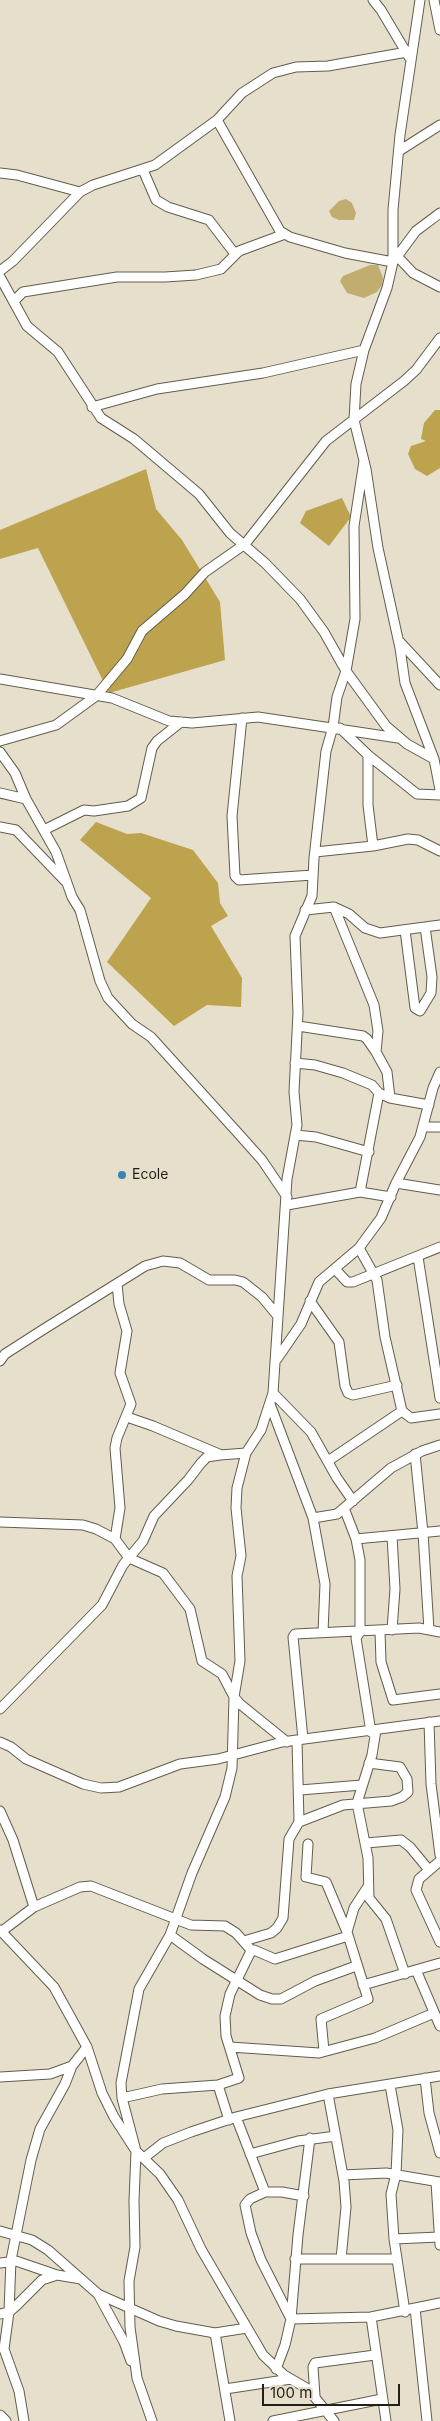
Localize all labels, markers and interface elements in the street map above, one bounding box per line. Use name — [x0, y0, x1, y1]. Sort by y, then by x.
place label: Ecole — [132, 1167, 168, 1183]
marker: Ecole — [116, 1169, 128, 1181]
scale bar — [265, 2374, 402, 2406]
text: 100 m — [270, 2383, 312, 2402]

